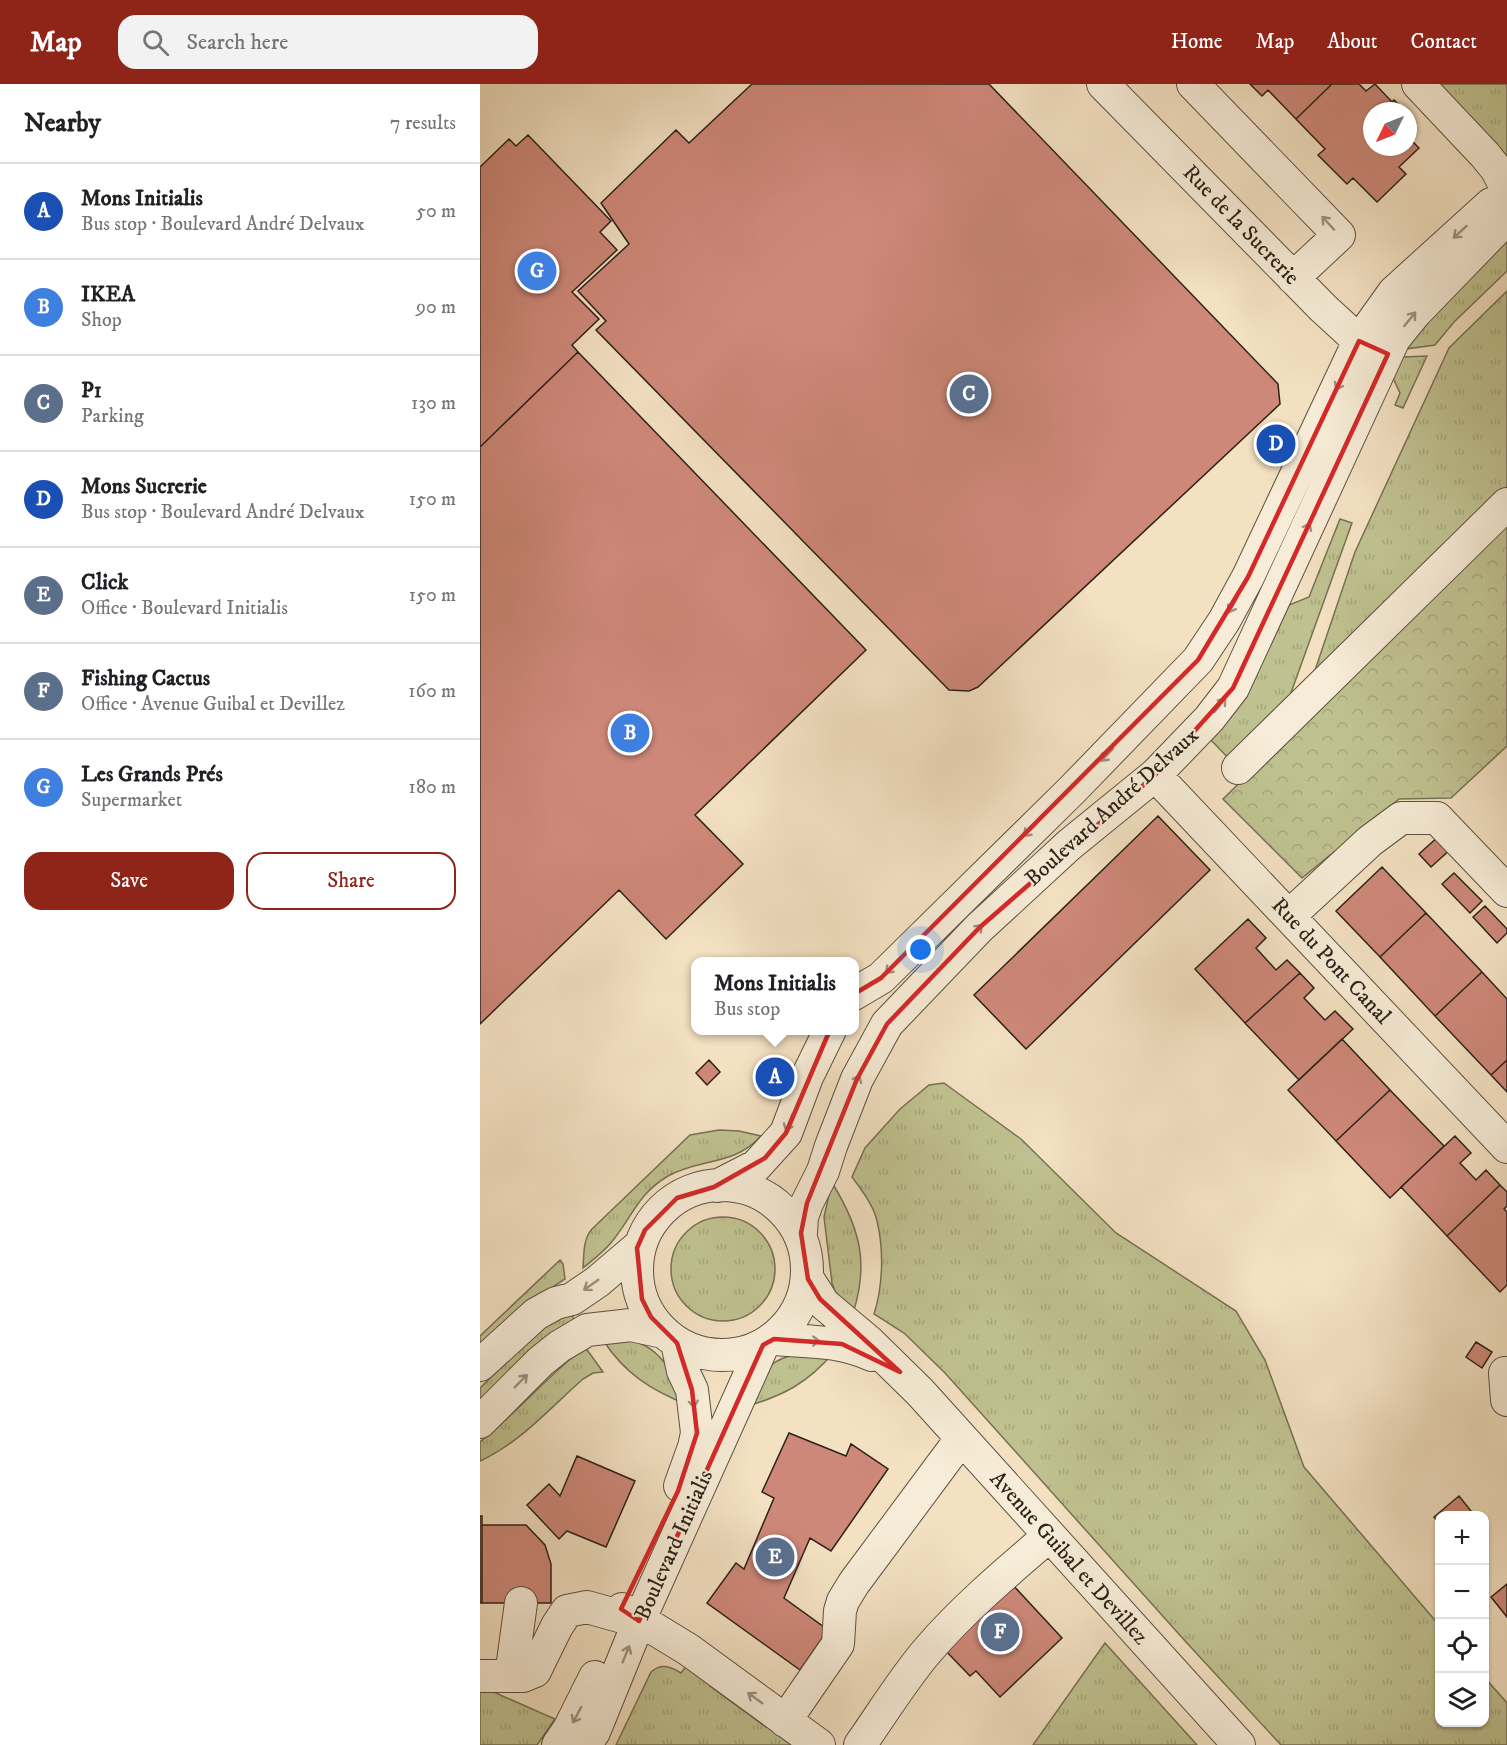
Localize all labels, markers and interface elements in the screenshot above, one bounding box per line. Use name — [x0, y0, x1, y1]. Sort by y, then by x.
search box — [118, 15, 538, 69]
text: Map — [30, 25, 82, 60]
icon: search — [139, 26, 172, 59]
text: Search here — [187, 29, 288, 56]
text: Home — [1171, 29, 1223, 55]
text: Map — [1256, 29, 1294, 55]
text: About — [1327, 29, 1378, 55]
text: Contact — [1411, 29, 1477, 55]
north arrow — [1363, 102, 1417, 156]
text: Nearby — [24, 107, 101, 140]
text: 7 results — [390, 111, 456, 136]
street label: Rue de la Sucrerie — [1177, 159, 1305, 291]
text: Mons Initialis — [81, 185, 203, 212]
text: A — [37, 199, 50, 224]
text: 50 m — [416, 199, 456, 224]
text: Bus stop · Boulevard André Delvaux — [81, 212, 365, 237]
one-way arrow — [1321, 215, 1335, 230]
one-way arrow — [1453, 225, 1468, 239]
pin: G — [518, 248, 556, 294]
text: IKEA — [81, 281, 135, 308]
text: B — [37, 295, 50, 320]
text: 90 m — [416, 295, 456, 320]
text: Shop — [81, 308, 122, 333]
one-way arrow — [1404, 311, 1417, 327]
pin: C — [950, 372, 988, 416]
one-way arrow — [1333, 373, 1345, 391]
text: P1 — [81, 377, 102, 404]
text: C — [37, 391, 50, 416]
text: 130 m — [411, 391, 456, 416]
text: Parking — [81, 404, 144, 429]
pin: D — [1256, 422, 1296, 466]
text: Mons Sucrerie — [81, 473, 207, 500]
text: D — [36, 487, 51, 512]
text: 150 m — [409, 487, 456, 512]
text: Bus stop · Boulevard André Delvaux — [81, 500, 365, 525]
one-way arrow — [1300, 522, 1312, 540]
text: Click — [81, 569, 128, 596]
text: E — [36, 583, 51, 608]
text: 150 m — [409, 583, 456, 608]
text: Office · Boulevard Initialis — [81, 596, 288, 621]
one-way arrow — [1227, 596, 1239, 613]
text: Fishing Cactus — [81, 665, 210, 692]
text: F — [37, 679, 50, 704]
text: 160 m — [408, 679, 456, 704]
text: Office · Avenue Guibal et Devillez — [81, 692, 345, 717]
one-way arrow — [1213, 697, 1226, 713]
pin: B — [610, 710, 650, 756]
street label: Boulevard André Delvaux — [1020, 722, 1205, 892]
one-way arrow — [1099, 747, 1114, 762]
text: Les Grands Prés — [81, 761, 223, 788]
text: G — [37, 775, 50, 800]
text: 180 m — [409, 775, 456, 800]
text: Supermarket — [81, 788, 182, 813]
one-way arrow — [1023, 823, 1038, 838]
button: Save — [24, 852, 234, 910]
button: Share — [246, 852, 456, 910]
street label: Rue du Pont Canal — [1266, 892, 1397, 1030]
one-way arrow — [969, 924, 984, 938]
your location — [906, 935, 935, 964]
popup — [691, 957, 859, 1035]
one-way arrow — [884, 960, 899, 975]
text: Mons Initialis — [714, 970, 836, 997]
text: Bus stop — [714, 997, 780, 1022]
pin: A — [756, 1054, 794, 1100]
one-way arrow — [851, 1074, 863, 1092]
one-way arrow — [783, 1113, 794, 1131]
one-way arrow — [583, 1279, 600, 1292]
one-way arrow — [801, 1335, 821, 1347]
one-way arrow — [514, 1373, 529, 1388]
one-way arrow — [688, 1388, 699, 1408]
street label: Boulevard Initialis — [629, 1466, 719, 1624]
street label: Avenue Guibal et Devillez — [984, 1466, 1154, 1651]
map controls — [1435, 1511, 1489, 1727]
button: + — [1435, 1511, 1489, 1565]
pin: E — [756, 1534, 794, 1580]
button: − — [1435, 1565, 1489, 1619]
pin: F — [980, 1610, 1020, 1654]
button: locate — [1435, 1619, 1489, 1673]
one-way arrow — [621, 1645, 632, 1663]
button: layers — [1435, 1673, 1489, 1727]
one-way arrow — [747, 1692, 763, 1704]
one-way arrow — [571, 1706, 582, 1724]

